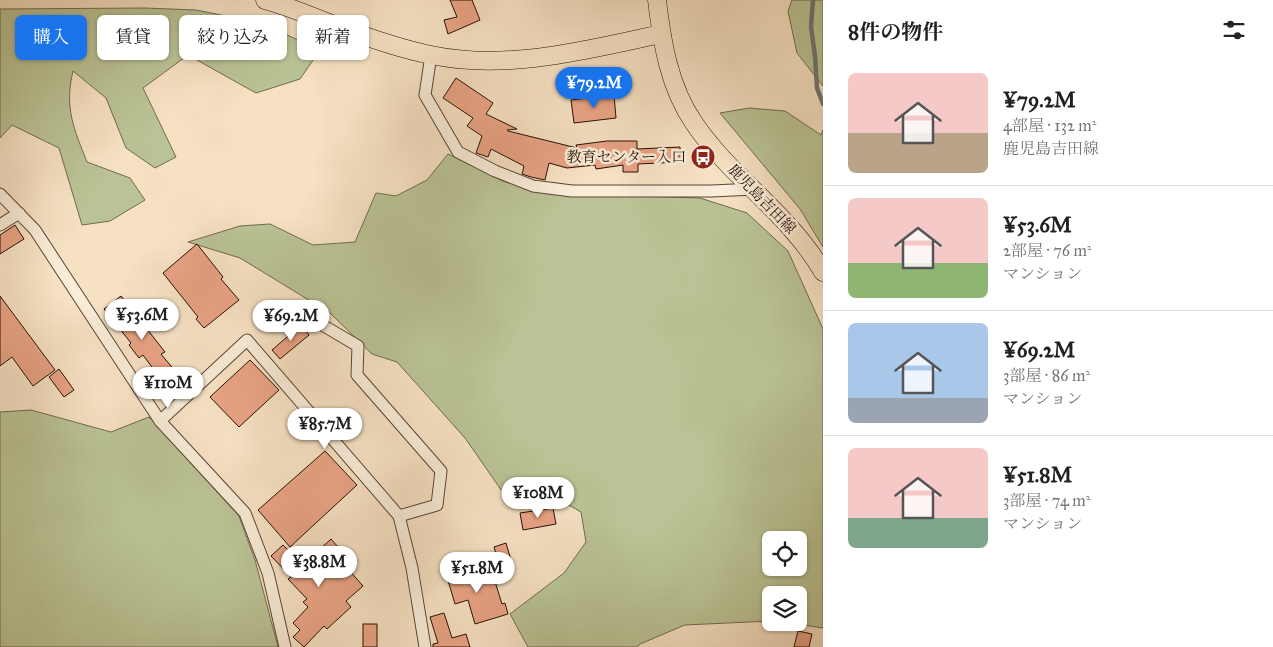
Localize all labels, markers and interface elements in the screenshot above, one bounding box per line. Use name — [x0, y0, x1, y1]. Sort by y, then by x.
chip: 購入 — [15, 15, 87, 60]
chip: 賃貸 — [97, 15, 169, 60]
chip: 絞り込み — [179, 15, 287, 60]
chip: 新着 — [297, 15, 369, 60]
icon: filters — [1220, 16, 1248, 44]
text: 8件の物件 — [848, 19, 943, 45]
pin: ¥79.2M — [553, 66, 635, 109]
text: ¥79.2M — [566, 73, 622, 92]
text: ¥79.2M — [1003, 87, 1076, 113]
icon: home — [888, 93, 948, 153]
text: 4部屋 · 132 m² — [1003, 116, 1096, 135]
text: 鹿児島吉田線 — [1003, 139, 1099, 158]
bus stop icon: 教育センター入口 — [690, 144, 716, 170]
place label: 教育センター入口 — [567, 148, 686, 166]
street label: 鹿児島吉田線 — [724, 160, 800, 238]
text: ¥53.6M — [1003, 212, 1072, 238]
icon: home — [888, 218, 948, 278]
text: 2部屋 · 76 m² — [1003, 241, 1092, 260]
text: マンション — [1003, 264, 1082, 283]
pin: ¥53.6M — [101, 298, 183, 341]
pin: ¥69.2M — [250, 300, 332, 342]
text: ¥53.6M — [116, 305, 168, 324]
text: ¥69.2M — [263, 306, 319, 325]
text: ¥69.2M — [1003, 337, 1075, 363]
icon: home — [888, 343, 948, 403]
pin: ¥110M — [133, 366, 203, 409]
text: 3部屋 · 86 m² — [1003, 366, 1090, 385]
text: ¥110M — [144, 373, 192, 392]
text: マンション — [1003, 389, 1082, 408]
pin: ¥85.7M — [284, 408, 366, 450]
text: ¥85.7M — [298, 414, 352, 433]
text: ¥51.8M — [1003, 462, 1072, 488]
icon: home — [888, 468, 948, 528]
pin: ¥108M — [503, 476, 573, 519]
text: ¥108M — [512, 483, 564, 502]
text: 3部屋 · 74 m² — [1003, 491, 1090, 510]
text: マンション — [1003, 514, 1082, 533]
map controls — [762, 531, 807, 631]
button: locate — [762, 531, 807, 576]
pin: ¥38.8M — [278, 546, 360, 588]
text: ¥38.8M — [292, 552, 346, 571]
pin: ¥51.8M — [436, 552, 518, 594]
text: ¥51.8M — [451, 558, 503, 577]
button: layers — [762, 586, 807, 631]

